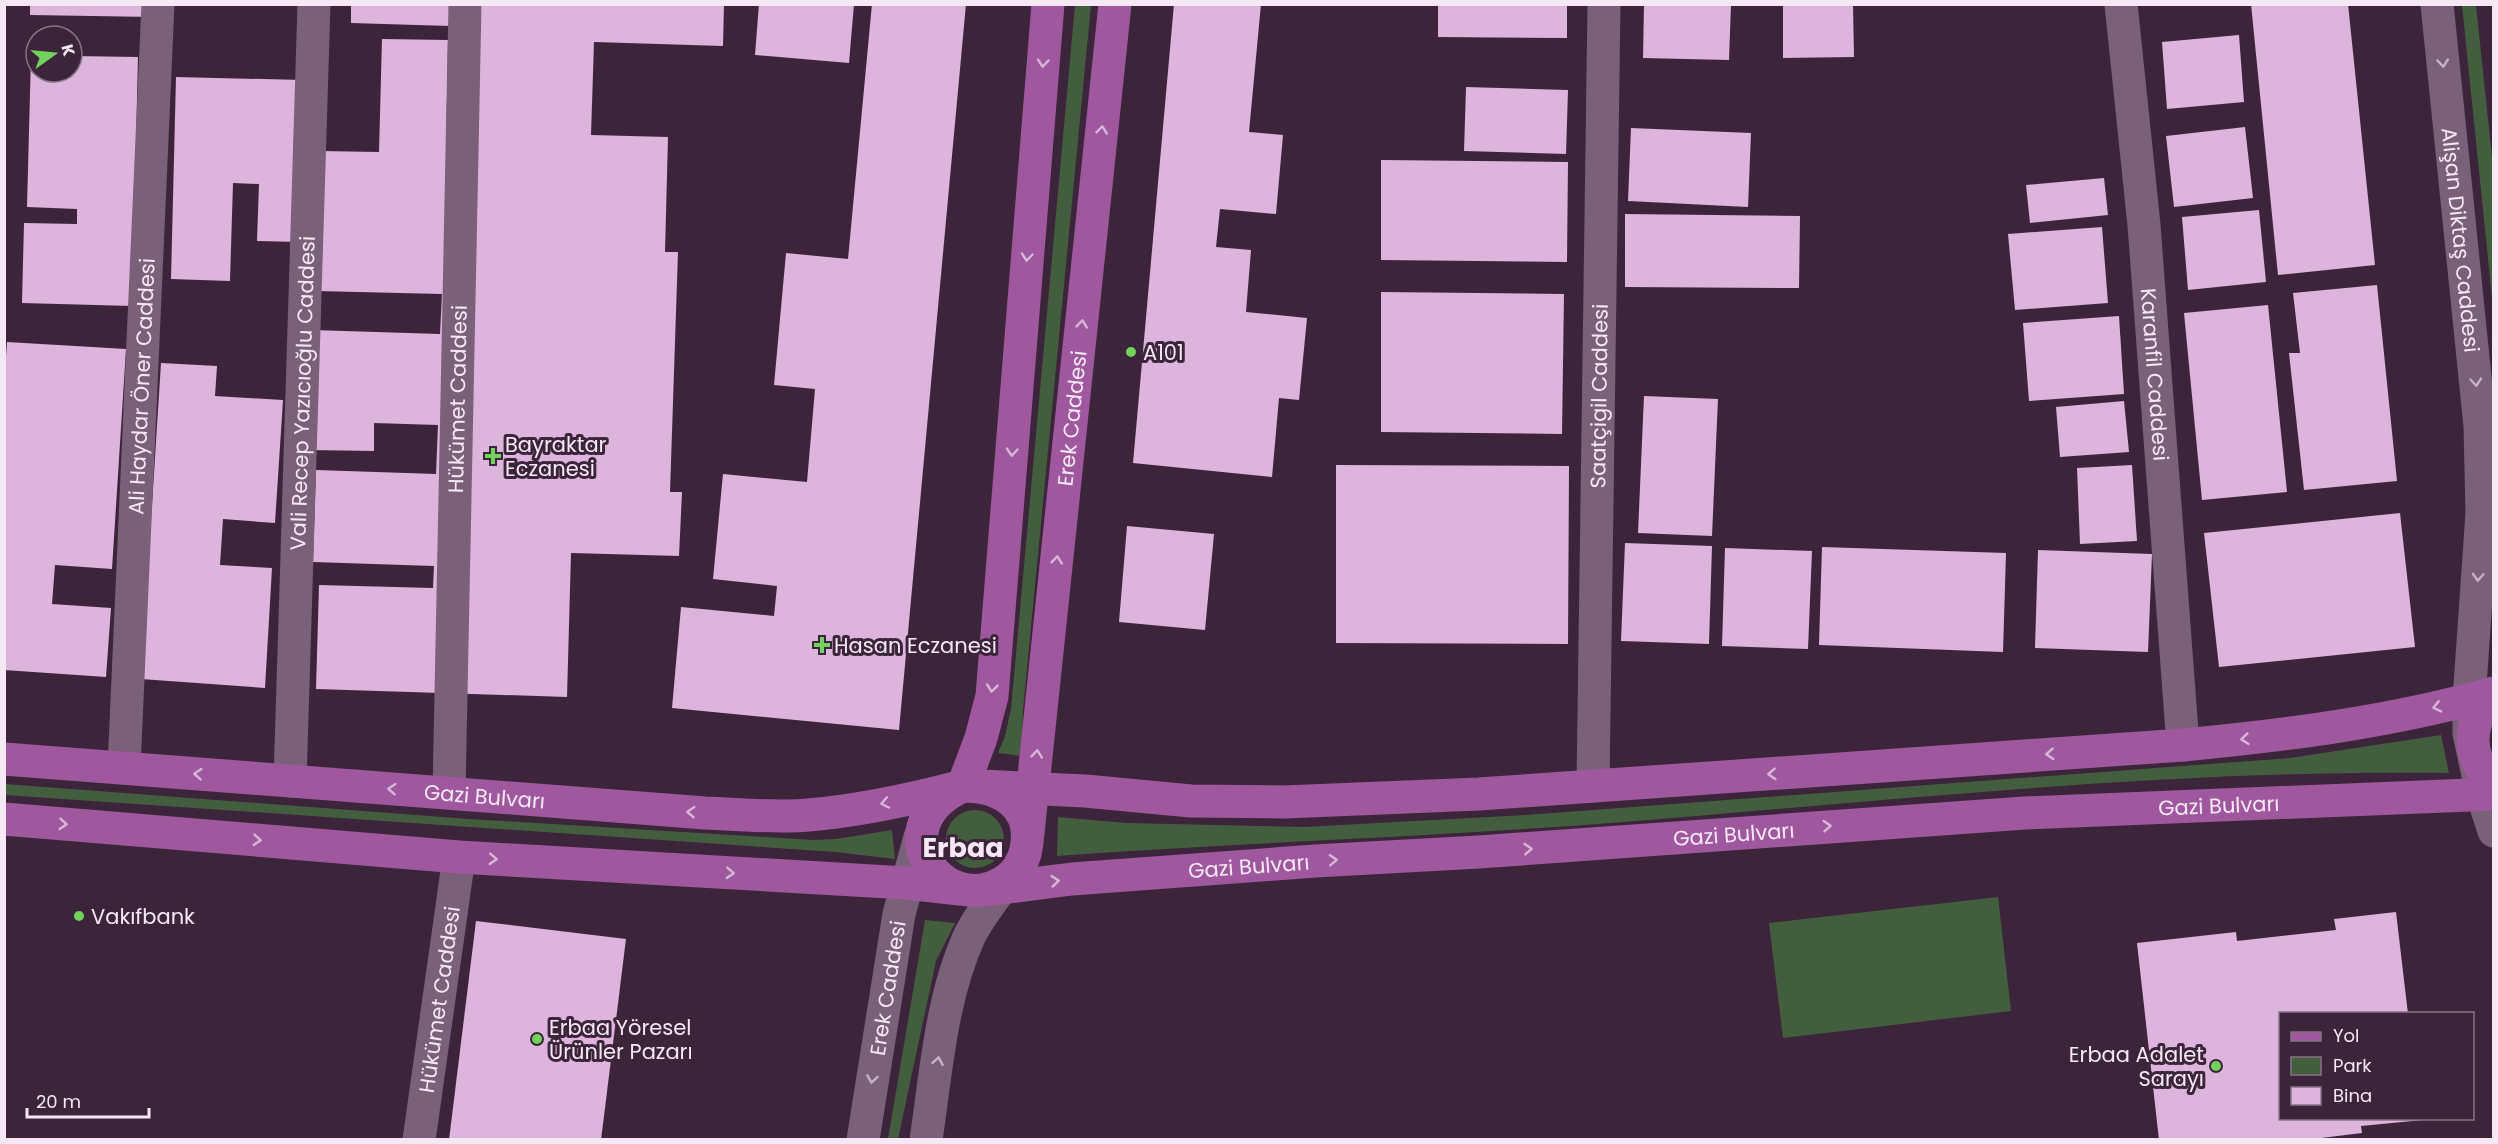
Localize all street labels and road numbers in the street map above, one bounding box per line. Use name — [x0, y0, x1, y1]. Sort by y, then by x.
street label: Alişan Diktaş Caddesi — [2435, 126, 2487, 354]
street label: Vali Recep Yazıcıoğlu Caddesi — [283, 235, 321, 551]
street label: Ali Haydar Öner Caddesi — [121, 257, 161, 515]
street label: Karanfil Caddesi — [2134, 287, 2176, 462]
street label: Saatçigil Caddesi — [1583, 304, 1614, 488]
street label: Hükümet Caddesi — [441, 305, 473, 493]
street label: Erek Caddesi — [1050, 349, 1093, 487]
street label: Gazi Bulvarı — [423, 777, 546, 815]
street label: Gazi Bulvarı — [2158, 788, 2280, 822]
street label: Gazi Bulvarı — [1672, 815, 1795, 853]
street label: Gazi Bulvarı — [1187, 847, 1310, 885]
street label: Hükümet Caddesi — [411, 904, 466, 1095]
street label: Erek Caddesi — [862, 918, 912, 1057]

